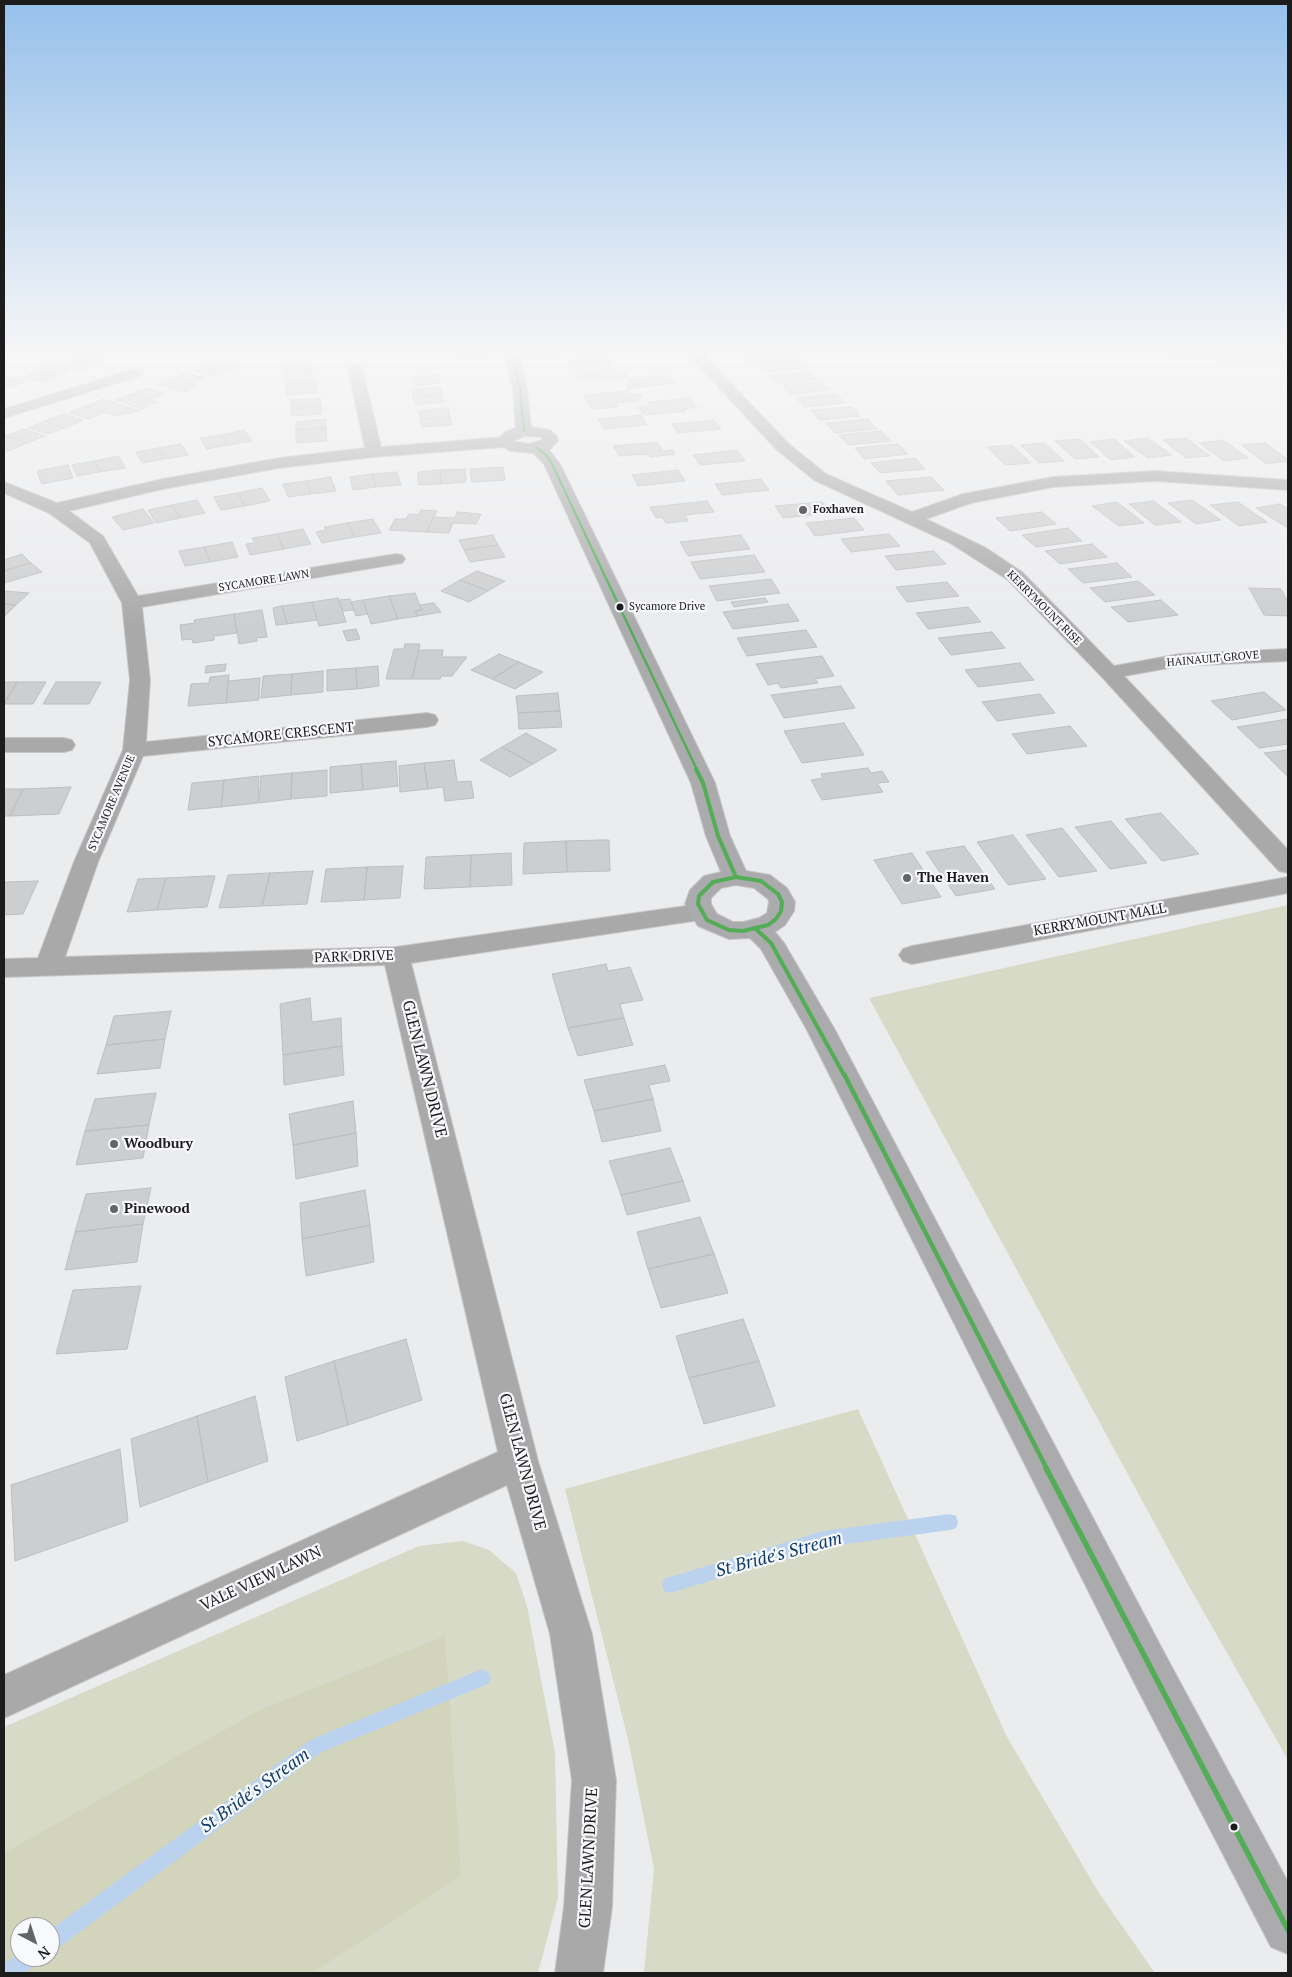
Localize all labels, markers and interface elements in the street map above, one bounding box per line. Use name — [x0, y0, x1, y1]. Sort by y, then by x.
place label: Foxhaven — [813, 503, 864, 517]
marker: Foxhaven — [797, 504, 809, 516]
street label: SYCAMORE LAWN — [218, 567, 310, 595]
street label: KERRYMOUNT RISE — [1004, 568, 1084, 648]
place label: Sycamore Drive — [629, 600, 705, 614]
marker: Sycamore Drive — [615, 602, 625, 612]
street label: HAINAULT GROVE — [1166, 648, 1260, 670]
street label: SYCAMORE CRESCENT — [207, 719, 355, 751]
street label: SYCAMORE AVENUE — [86, 753, 138, 853]
place label: The Haven — [917, 870, 989, 886]
marker: The Haven — [901, 872, 913, 884]
street label: KERRYMOUNT MALL — [1032, 900, 1168, 940]
street label: PARK DRIVE — [314, 947, 394, 967]
street label: GLEN LAWN DRIVE — [398, 998, 450, 1140]
place label: Woodbury — [124, 1136, 193, 1152]
marker: Woodbury — [108, 1138, 120, 1150]
place label: Pinewood — [124, 1201, 190, 1217]
marker: Pinewood — [108, 1203, 120, 1215]
street label: GLEN LAWN DRIVE — [494, 1391, 550, 1533]
water label: St Bride's Stream — [713, 1528, 845, 1582]
street label: VALE VIEW LAWN — [197, 1542, 325, 1616]
water label: St Bride's Stream — [196, 1744, 314, 1838]
street label: GLEN LAWN DRIVE — [576, 1787, 602, 1929]
unlabelled marker — [1229, 1822, 1239, 1832]
north arrow — [10, 1917, 60, 1967]
text: N — [34, 1942, 54, 1964]

